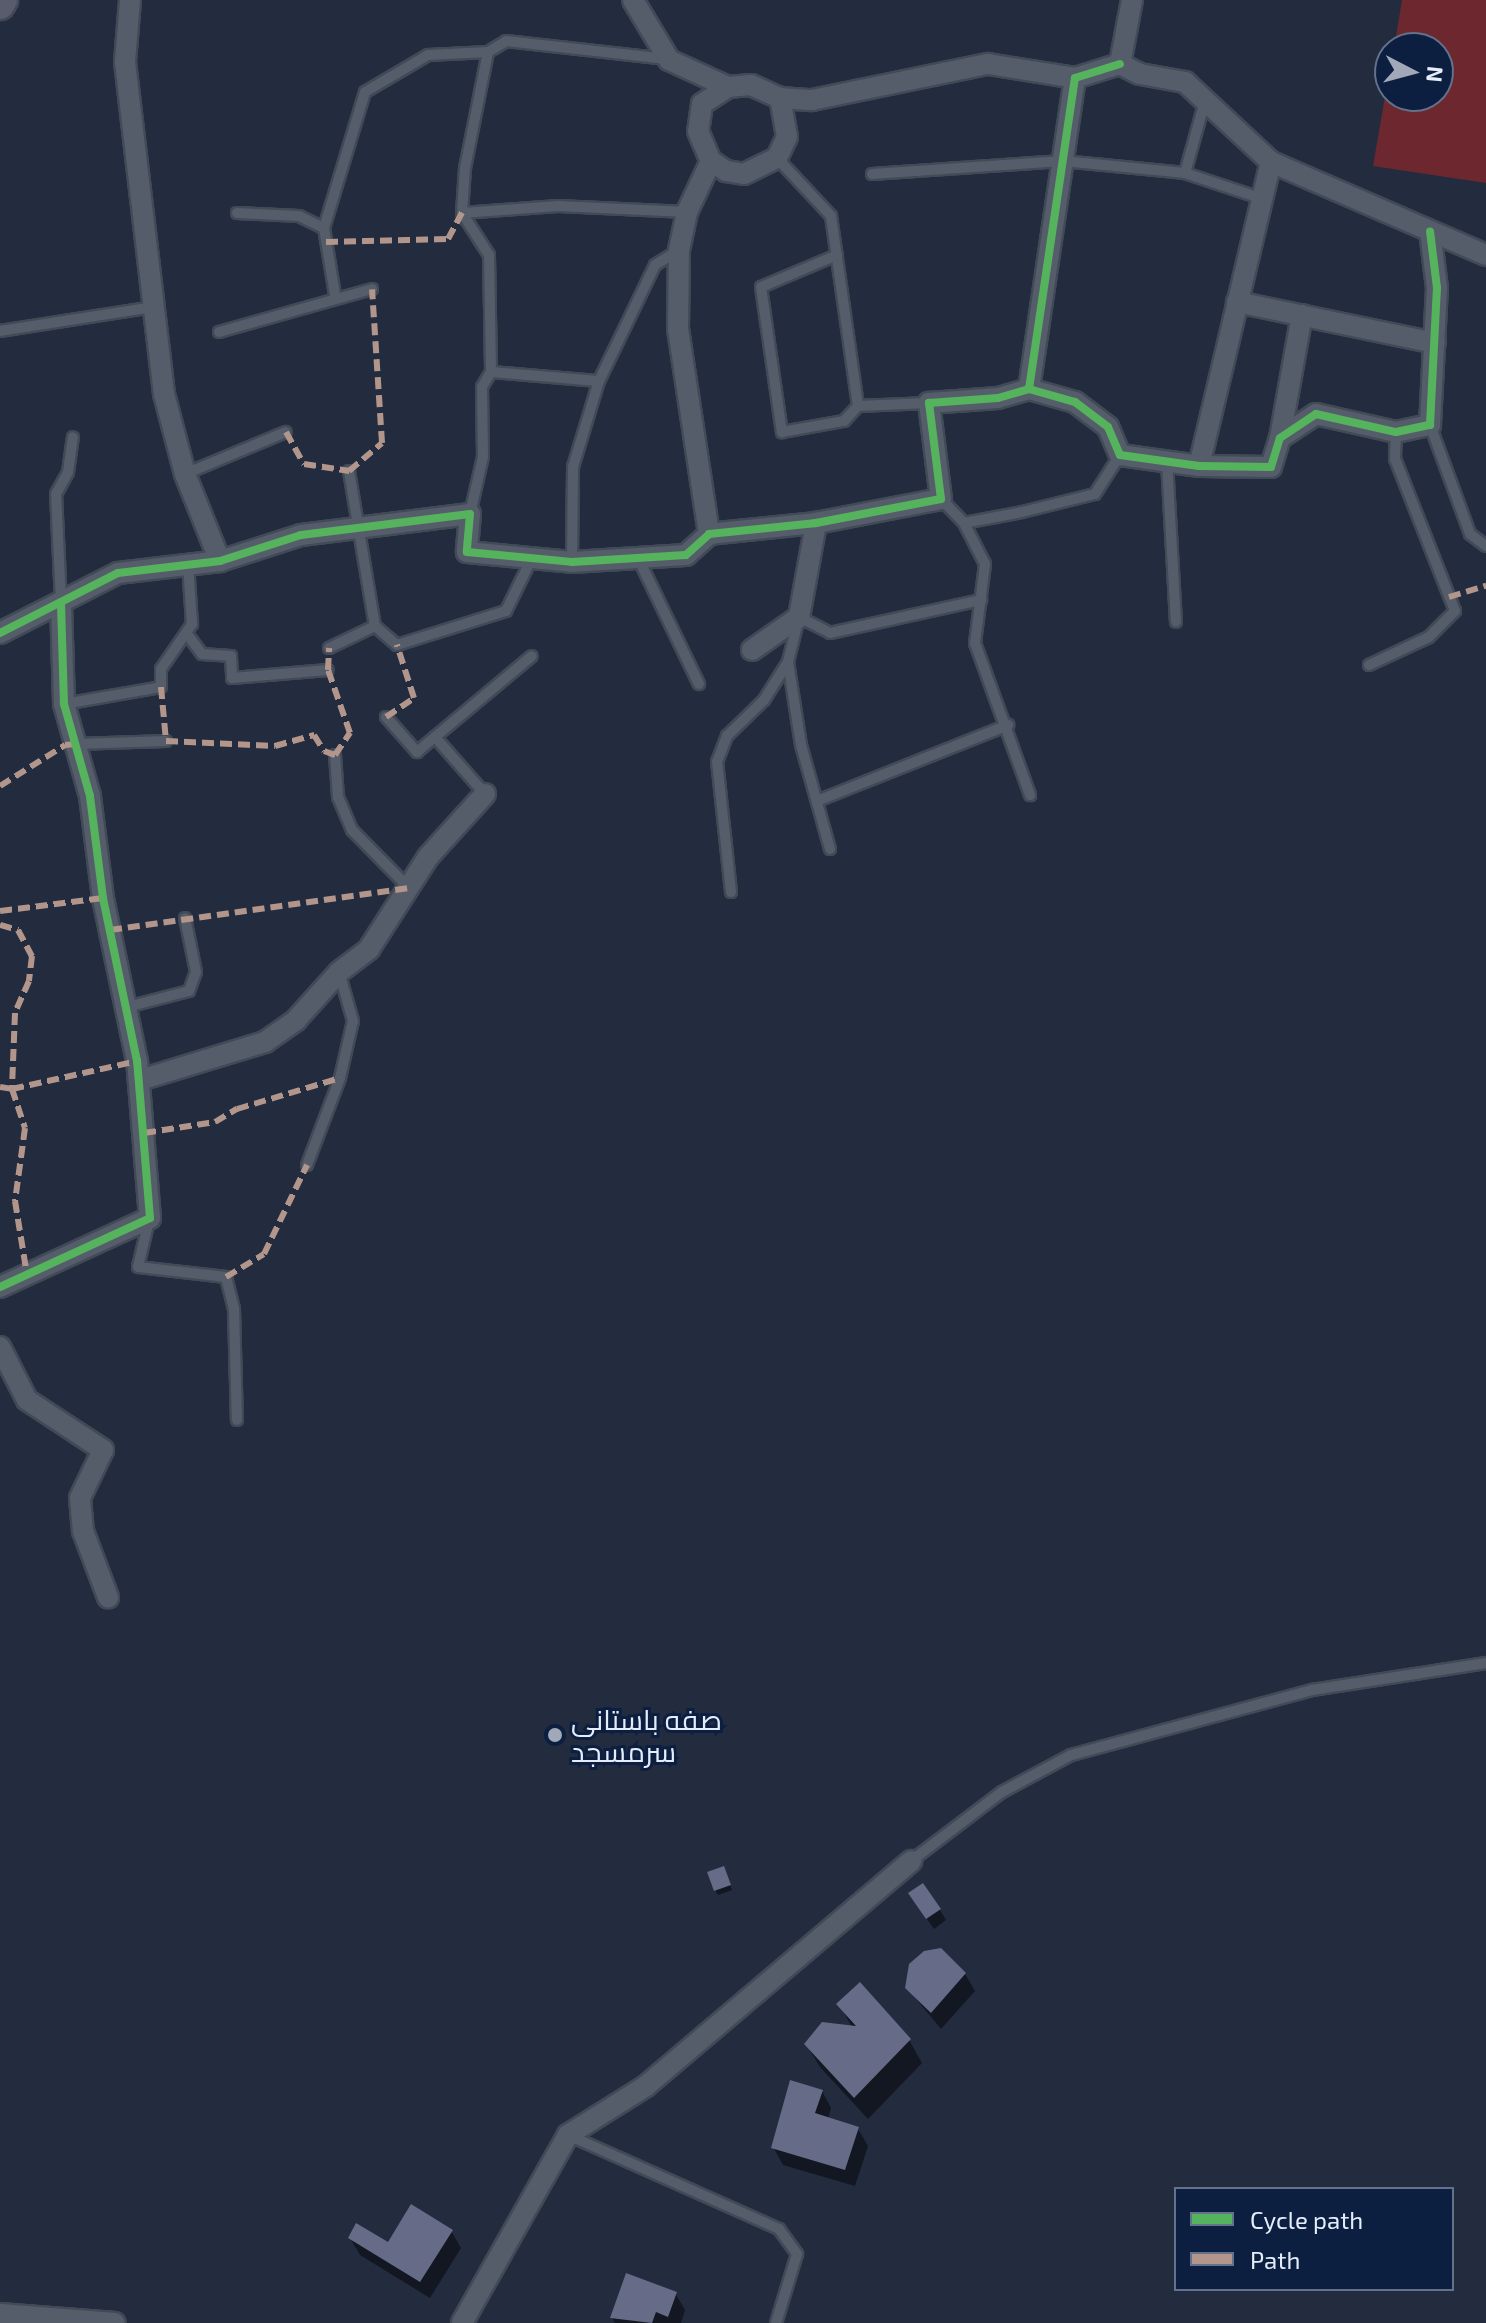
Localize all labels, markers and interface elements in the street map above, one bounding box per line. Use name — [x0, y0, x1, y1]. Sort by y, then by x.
north arrow — [1374, 32, 1454, 112]
text: N — [1422, 65, 1450, 84]
place label: صفه باستانی سرمسجد — [571, 1702, 722, 1768]
marker: صفه باستانی سرمسجد — [546, 1726, 564, 1744]
legend — [1174, 2187, 1454, 2291]
text: Cycle path — [1250, 2205, 1363, 2234]
text: Path — [1250, 2245, 1300, 2274]

